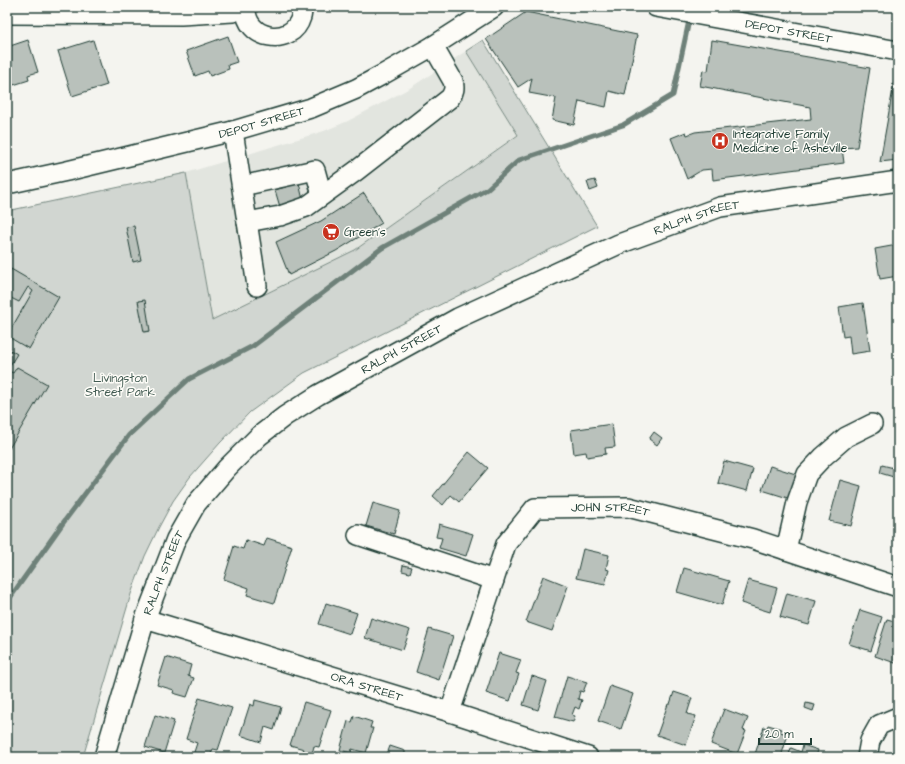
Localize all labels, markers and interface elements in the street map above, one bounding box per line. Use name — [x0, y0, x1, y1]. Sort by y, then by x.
street label: DEPOT STREET — [744, 15, 834, 48]
street label: DEPOT STREET — [217, 102, 307, 143]
place label: Integrative Family Medicine of Asheville — [733, 126, 848, 157]
hospital icon: Integrative Family Medicine of Asheville — [710, 131, 730, 151]
street label: RALPH STREET — [651, 196, 741, 239]
supermarket icon: Green's — [321, 222, 341, 242]
place label: Green's — [344, 224, 386, 241]
street label: RALPH STREET — [358, 320, 445, 378]
park label: Livingston Street Park — [85, 370, 155, 401]
street label: JOHN STREET — [571, 498, 652, 521]
street label: RALPH STREET — [139, 526, 188, 617]
street label: ORA STREET — [329, 668, 406, 706]
scale bar — [759, 720, 811, 746]
text: 20 m — [765, 726, 794, 743]

